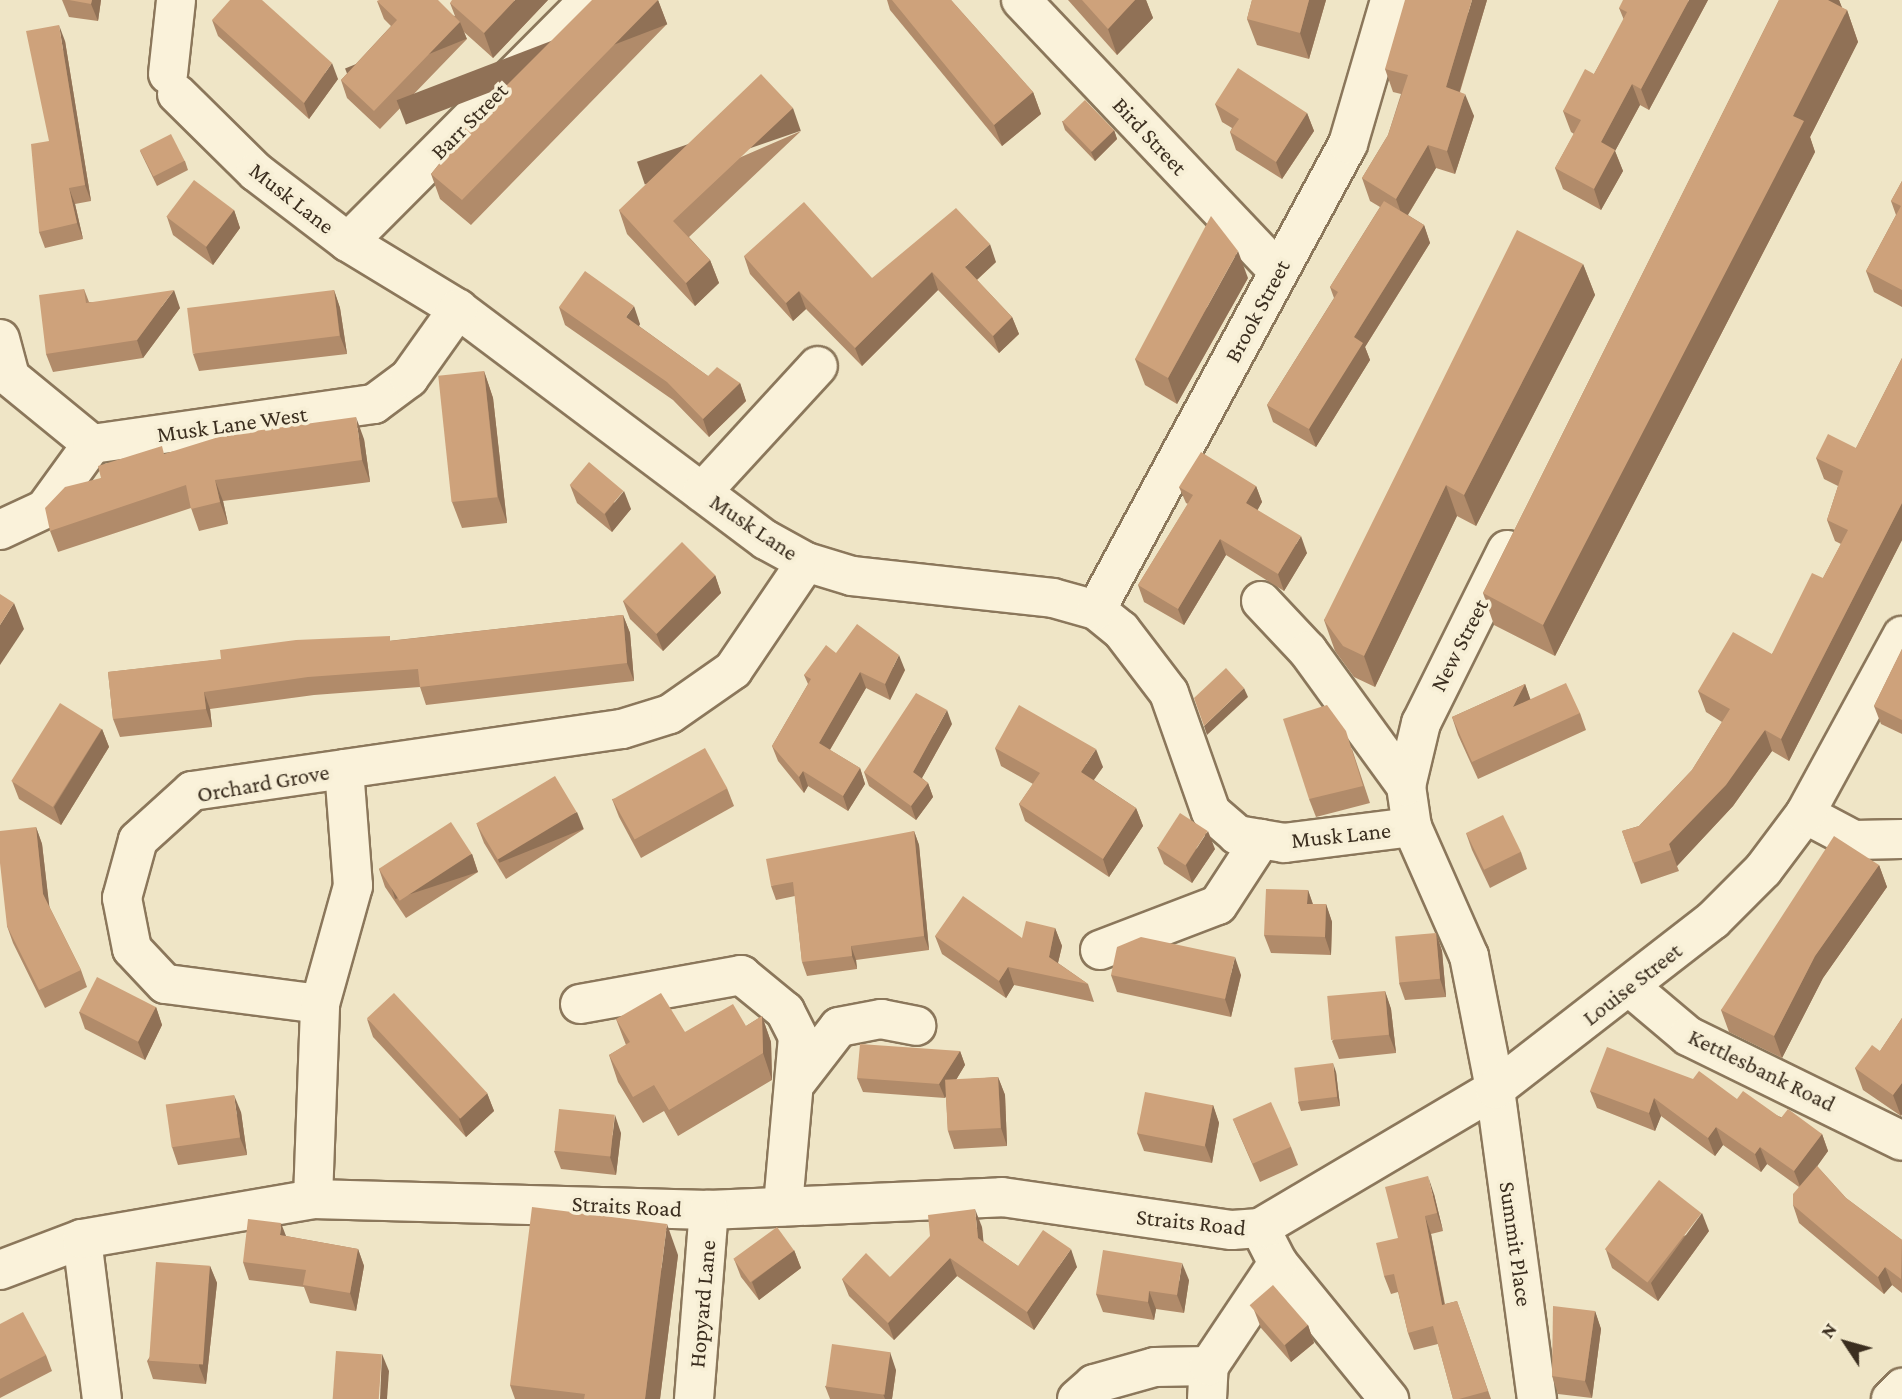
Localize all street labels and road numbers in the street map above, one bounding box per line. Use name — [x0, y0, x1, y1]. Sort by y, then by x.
street label: Barr Street — [425, 77, 513, 165]
street label: Bird Street — [1107, 91, 1193, 181]
street label: Musk Lane — [244, 156, 340, 240]
street label: Brook Street — [1218, 255, 1296, 367]
street label: Musk Lane West — [155, 400, 309, 448]
street label: Musk Lane — [705, 488, 803, 566]
street label: New Street — [1424, 594, 1494, 696]
street label: Orchard Grove — [195, 758, 331, 808]
street label: Musk Lane — [1290, 816, 1392, 854]
street label: Louise Street — [1577, 937, 1687, 1031]
street label: Kettlesbank Road — [1684, 1023, 1840, 1117]
street label: Summit Place — [1494, 1180, 1538, 1308]
street label: Straits Road — [571, 1189, 683, 1223]
street label: Straits Road — [1135, 1203, 1247, 1241]
street label: Hopyard Lane — [683, 1239, 721, 1369]

